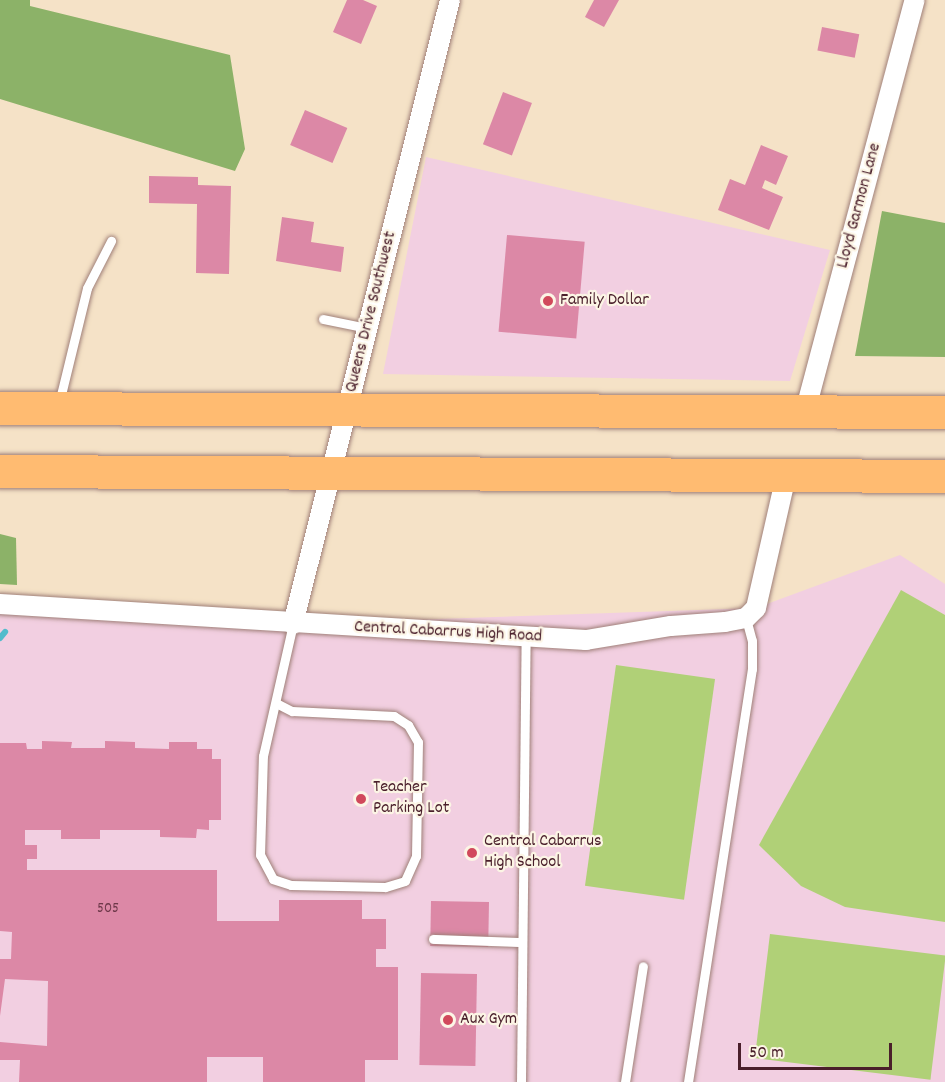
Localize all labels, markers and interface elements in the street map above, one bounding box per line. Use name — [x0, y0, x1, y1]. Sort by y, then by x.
street label: Lloyd Garmon Lane — [833, 141, 887, 271]
street label: Queens Drive Southwest — [342, 229, 402, 395]
place label: Family Dollar — [560, 290, 649, 312]
marker: Family Dollar — [541, 294, 555, 308]
street label: Central Cabarrus High Road — [354, 617, 542, 649]
place label: Teacher Parking Lot — [373, 778, 449, 820]
marker: Teacher Parking Lot — [354, 792, 368, 806]
place label: Central Cabarrus High School — [484, 832, 602, 874]
marker: Central Cabarrus High School — [465, 846, 479, 860]
house number: 505 — [97, 901, 119, 919]
place label: Aux Gym — [460, 1009, 517, 1031]
marker: Aux Gym — [441, 1013, 455, 1027]
scale bar — [741, 1031, 896, 1069]
text: 50 m — [749, 1041, 784, 1066]

